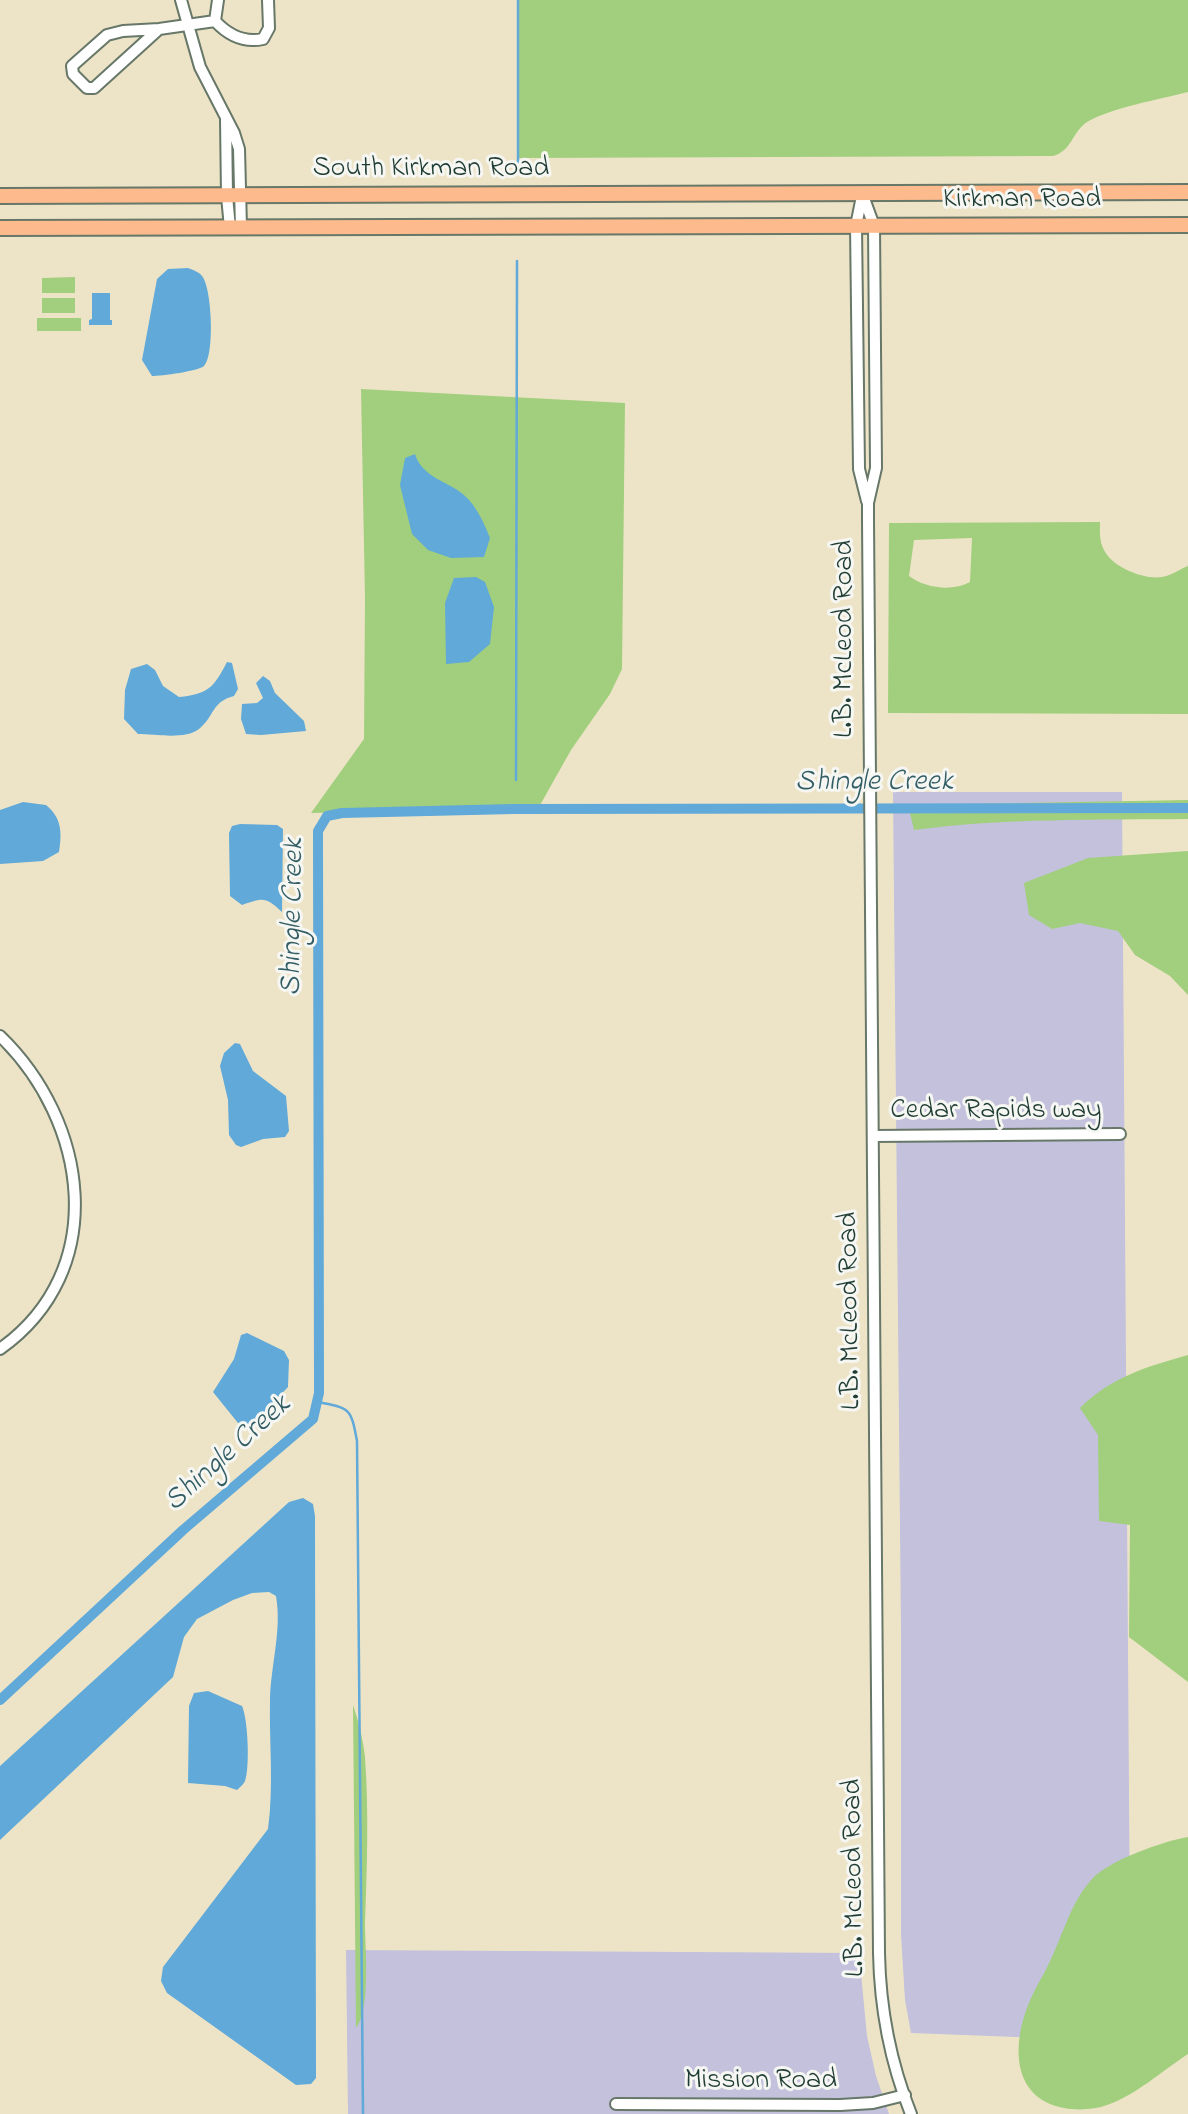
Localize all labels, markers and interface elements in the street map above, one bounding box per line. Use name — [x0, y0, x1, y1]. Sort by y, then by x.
street label: South Kirkman Road — [313, 153, 549, 187]
street label: Kirkman Road — [943, 184, 1101, 218]
street label: L.B. McLeod Road — [829, 540, 863, 738]
water label: Shingle Creek — [795, 766, 953, 802]
water label: Shingle Creek — [276, 838, 314, 996]
street label: Cedar Rapids way — [890, 1095, 1102, 1129]
street label: L.B. McLeod Road — [833, 1212, 871, 1410]
water label: Shingle Creek — [158, 1389, 300, 1521]
street label: L.B. McLeod Road — [837, 1779, 875, 1977]
street label: Mission Road — [685, 2065, 837, 2099]

